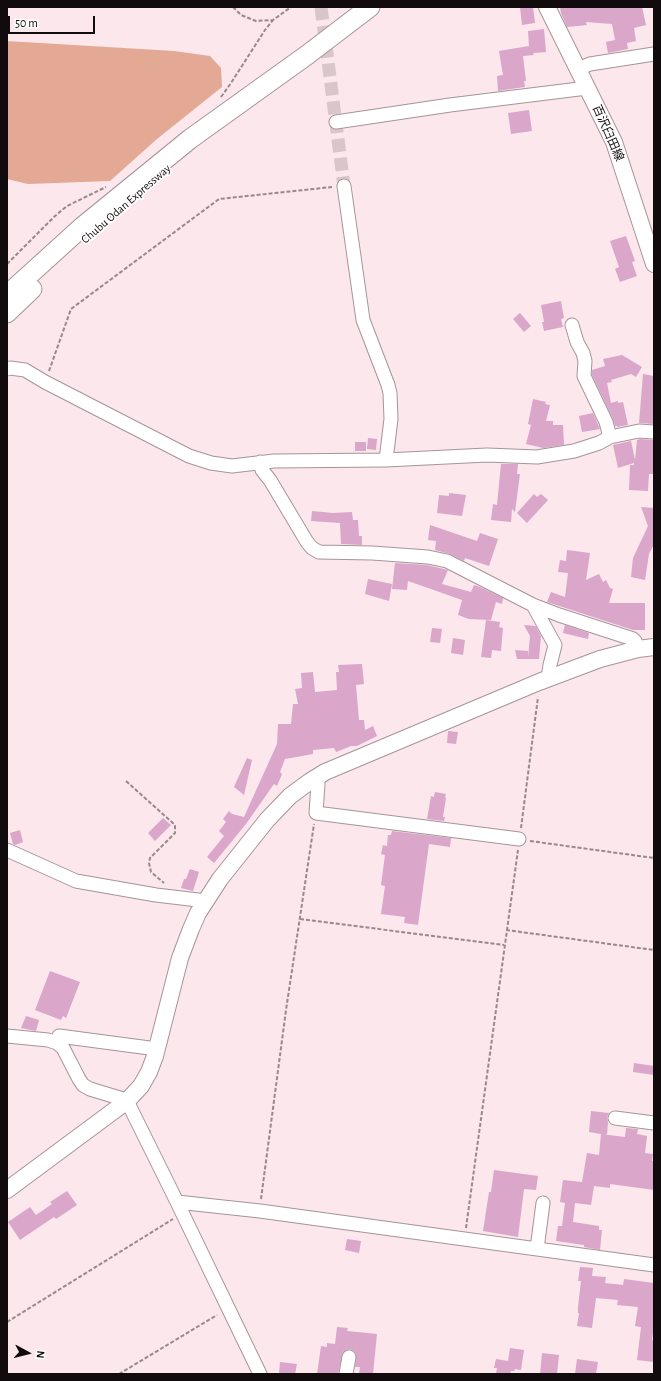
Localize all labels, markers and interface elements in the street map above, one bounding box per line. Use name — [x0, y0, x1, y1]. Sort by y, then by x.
scale bar — [10, 8, 97, 34]
text: 50 m — [15, 17, 38, 29]
street label: 百沢臼田線 — [589, 103, 627, 163]
street label: Chubu Odan Expressway — [78, 161, 174, 247]
north arrow — [8, 1333, 48, 1373]
text: N — [34, 1350, 46, 1359]

